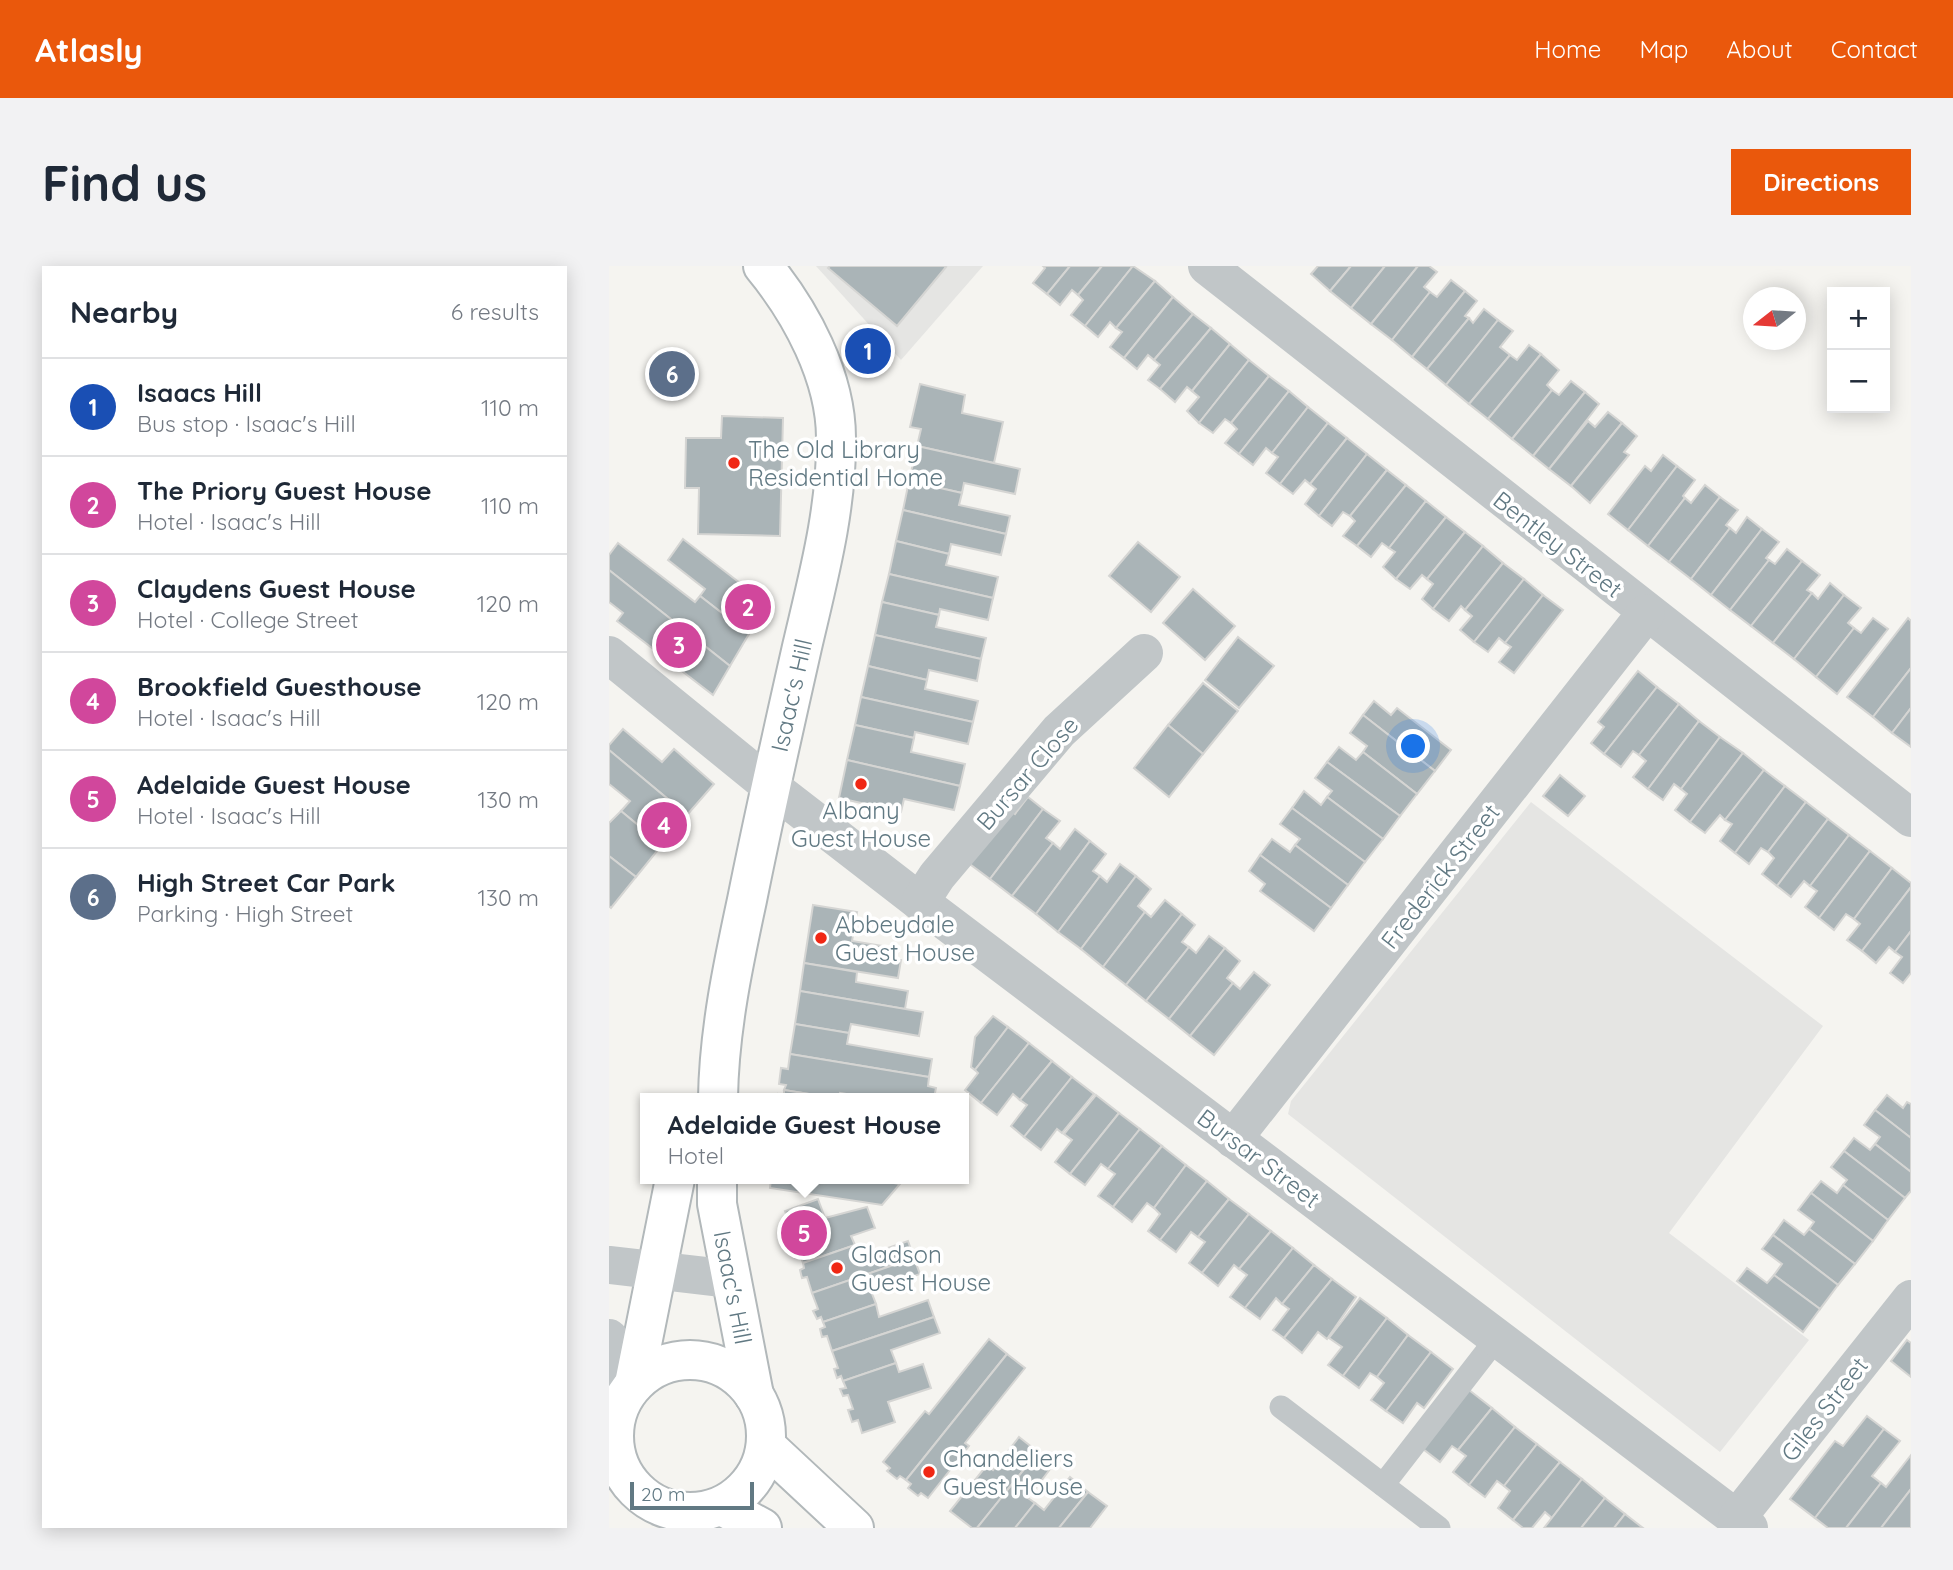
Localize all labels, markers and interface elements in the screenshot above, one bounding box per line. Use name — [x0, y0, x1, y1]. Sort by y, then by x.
text: Atlasly — [35, 29, 143, 70]
text: Home — [1534, 34, 1601, 64]
text: Map — [1639, 34, 1688, 64]
text: About — [1726, 34, 1793, 64]
text: Contact — [1831, 34, 1918, 64]
button: Directions — [1731, 149, 1911, 215]
text: Find us — [42, 152, 207, 213]
north arrow — [1743, 287, 1806, 350]
map controls — [1827, 287, 1890, 413]
button: + — [1827, 287, 1890, 350]
text: Nearby — [70, 293, 178, 331]
text: 6 results — [451, 297, 539, 326]
pin: 1 — [845, 325, 891, 377]
pin: 6 — [649, 348, 695, 400]
button: − — [1827, 350, 1890, 413]
text: Isaacs Hill — [137, 376, 262, 409]
text: 1 — [89, 393, 97, 422]
text: 110 m — [481, 393, 539, 422]
text: Bus stop · Isaac's Hill — [137, 409, 356, 438]
place label: The Old Library Residential Home — [748, 434, 943, 492]
marker: The Old Library Residential Home — [726, 455, 742, 471]
text: The Priory Guest House — [137, 474, 431, 507]
street label: Bentley Street — [1487, 484, 1629, 604]
text: 2 — [86, 491, 100, 520]
text: 110 m — [481, 491, 539, 520]
text: Hotel · Isaac's Hill — [137, 507, 321, 536]
text: Claydens Guest House — [137, 572, 416, 605]
pin: 2 — [725, 581, 771, 633]
text: 3 — [87, 589, 99, 618]
text: 120 m — [477, 589, 539, 618]
text: Hotel · College Street — [137, 605, 359, 634]
pin: 3 — [656, 619, 702, 671]
street label: Isaac's Hill — [764, 636, 818, 755]
text: Brookfield Guesthouse — [137, 670, 422, 703]
text: 4 — [86, 687, 100, 716]
text: 120 m — [477, 687, 539, 716]
text: Hotel · Isaac's Hill — [137, 703, 321, 732]
street label: Bursar Close — [970, 710, 1084, 836]
your location — [1396, 729, 1430, 763]
text: Adelaide Guest House — [137, 768, 411, 801]
marker: Albany Guest House — [853, 776, 869, 792]
text: 5 — [86, 785, 100, 814]
text: 130 m — [477, 785, 539, 814]
place label: Albany Guest House — [791, 795, 931, 853]
street label: Frederick Street — [1374, 798, 1506, 954]
pin: 4 — [641, 799, 687, 851]
text: Hotel · Isaac's Hill — [137, 801, 321, 830]
text: High Street Car Park — [137, 866, 396, 899]
text: 6 — [87, 883, 99, 912]
text: 130 m — [477, 883, 539, 912]
text: Parking · High Street — [137, 899, 353, 928]
place label: Abbeydale Guest House — [835, 909, 975, 967]
marker: Abbeydale Guest House — [813, 930, 829, 946]
popup — [640, 1093, 969, 1184]
street label: Bursar Street — [1192, 1102, 1326, 1214]
text: Adelaide Guest House — [668, 1108, 941, 1141]
text: Hotel — [668, 1141, 724, 1170]
pin: 5 — [781, 1207, 827, 1259]
street label: Isaac's Hill — [707, 1228, 759, 1347]
place label: Gladson Guest House — [851, 1239, 991, 1297]
marker: Gladson Guest House — [829, 1260, 845, 1276]
street label: Giles Street — [1774, 1351, 1874, 1467]
place label: Chandeliers Guest House — [943, 1443, 1083, 1501]
marker: Chandeliers Guest House — [921, 1464, 937, 1480]
scale bar — [630, 1479, 754, 1511]
text: 20 m — [641, 1482, 685, 1506]

